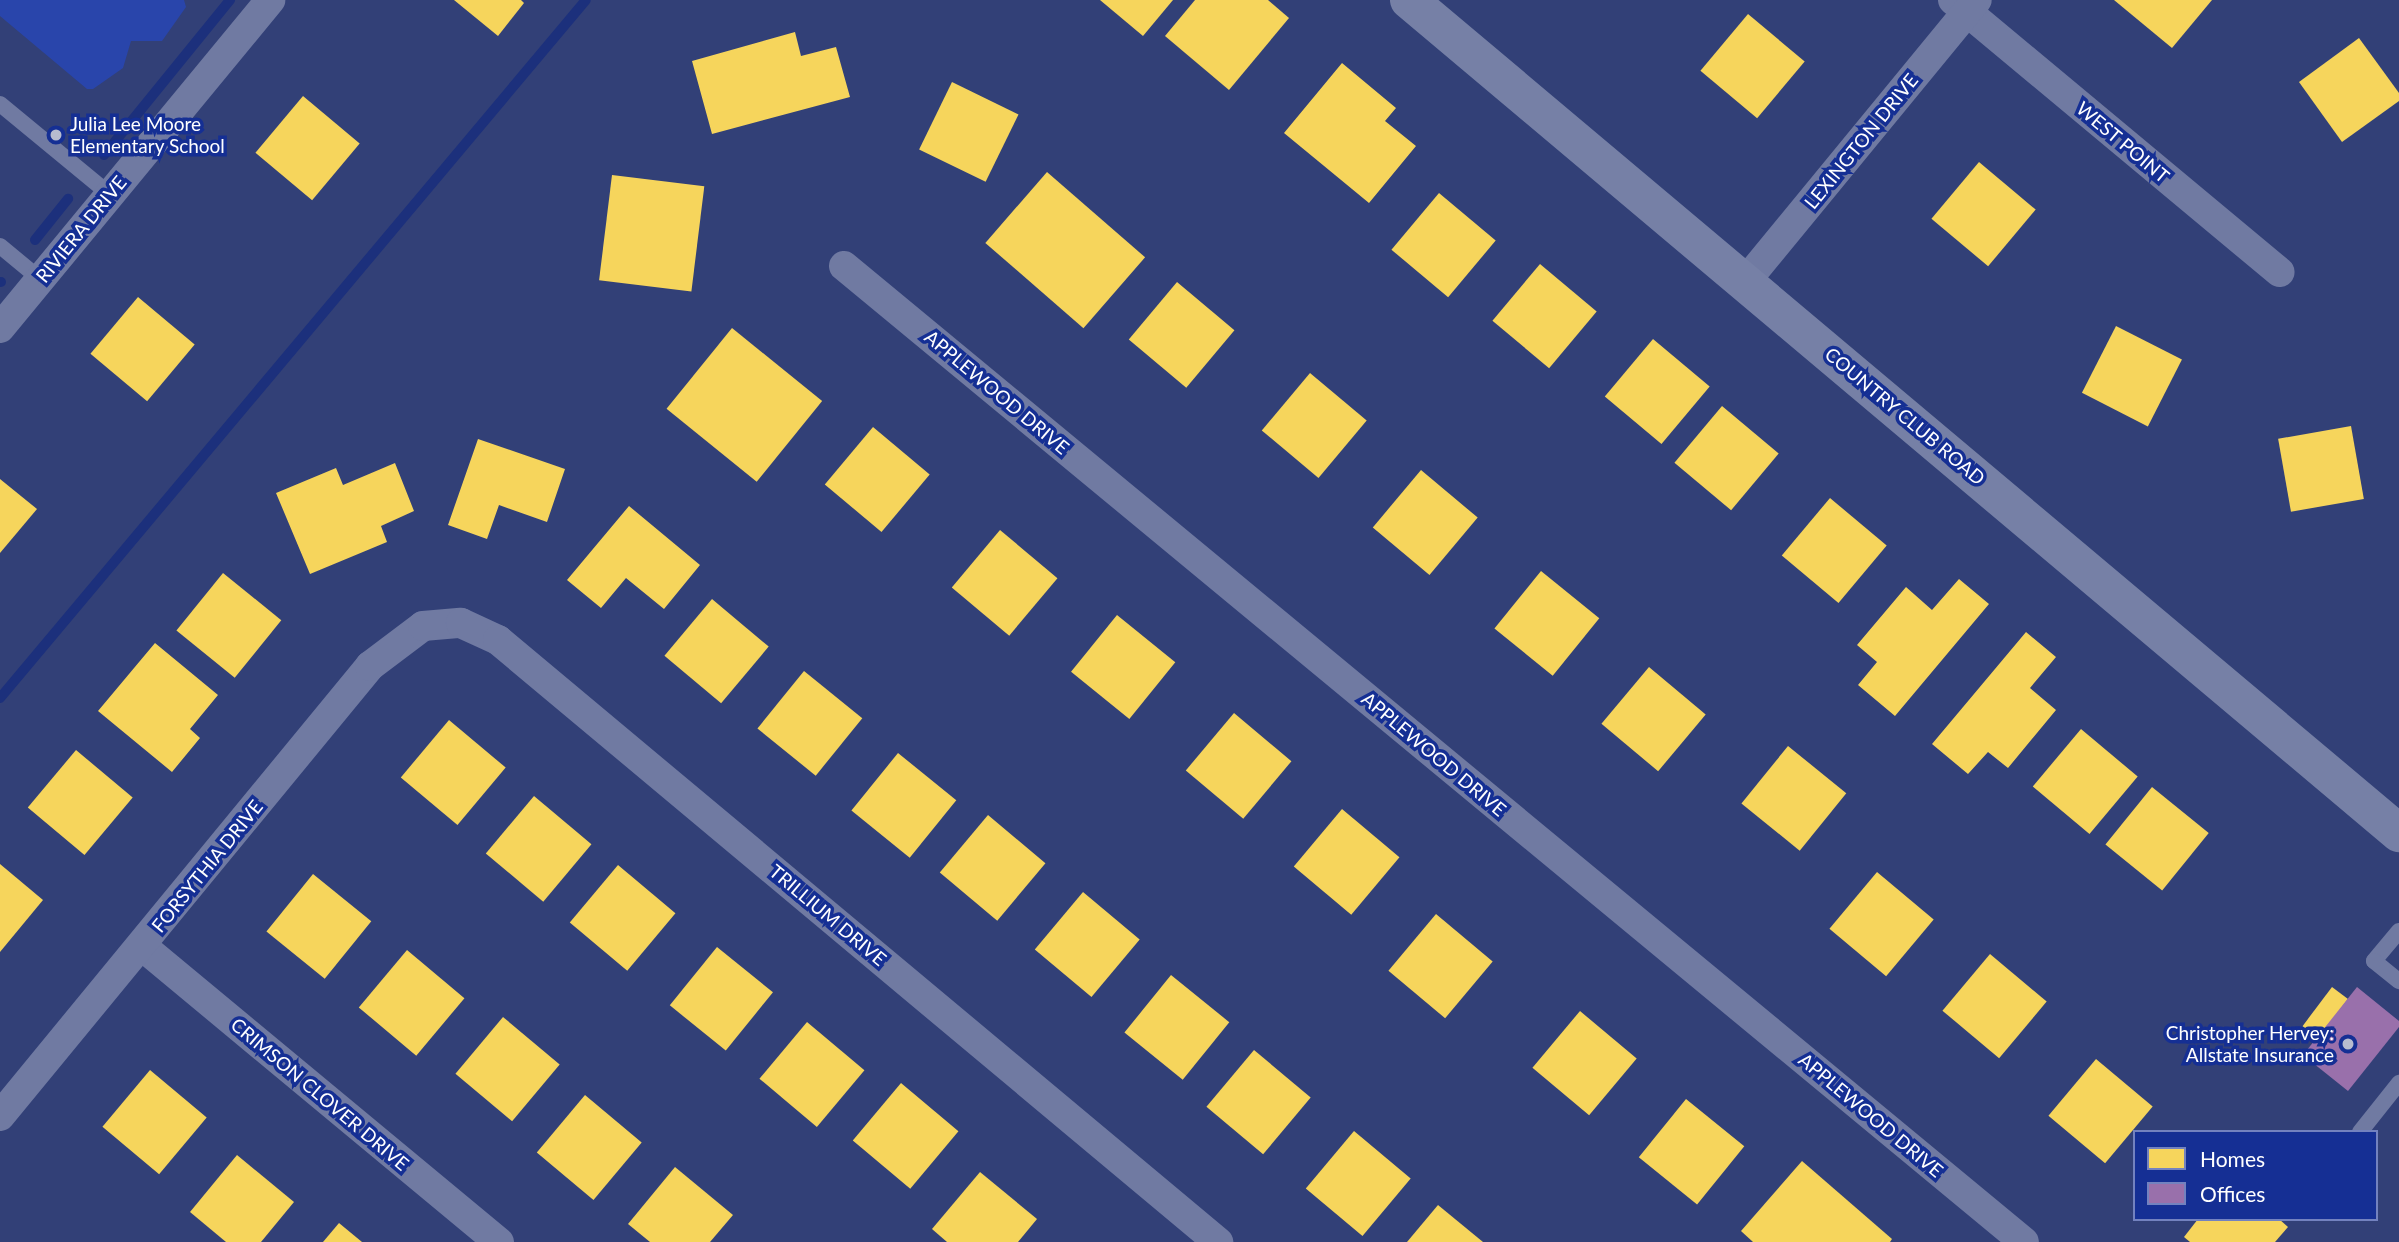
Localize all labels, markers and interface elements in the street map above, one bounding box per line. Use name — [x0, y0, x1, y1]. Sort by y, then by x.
street label: LEXINGTON DRIVE — [1799, 69, 1923, 213]
street label: WEST POINT — [2072, 96, 2174, 188]
place label: Julia Lee Moore Elementary School — [70, 113, 225, 157]
marker: Julia Lee Moore Elementary School — [48, 127, 64, 143]
street label: RIVIERA DRIVE — [31, 171, 131, 287]
street label: APPLEWOOD DRIVE — [920, 325, 1074, 459]
street label: COUNTRY CLUB ROAD — [1820, 342, 1990, 490]
street label: APPLEWOOD DRIVE — [1357, 687, 1511, 821]
street label: FORSYTHIA DRIVE — [147, 795, 267, 937]
street label: TRILLIUM DRIVE — [765, 860, 891, 970]
street label: CRIMSON CLOVER DRIVE — [226, 1013, 414, 1175]
place label: Christopher Hervey: Allstate Insurance — [2165, 1022, 2334, 1066]
marker: Christopher Hervey: Allstate Insurance — [2340, 1036, 2356, 1052]
street label: APPLEWOOD DRIVE — [1794, 1048, 1948, 1182]
legend — [2133, 1130, 2378, 1221]
text: Homes — [2200, 1146, 2265, 1171]
text: Offices — [2200, 1181, 2265, 1206]

